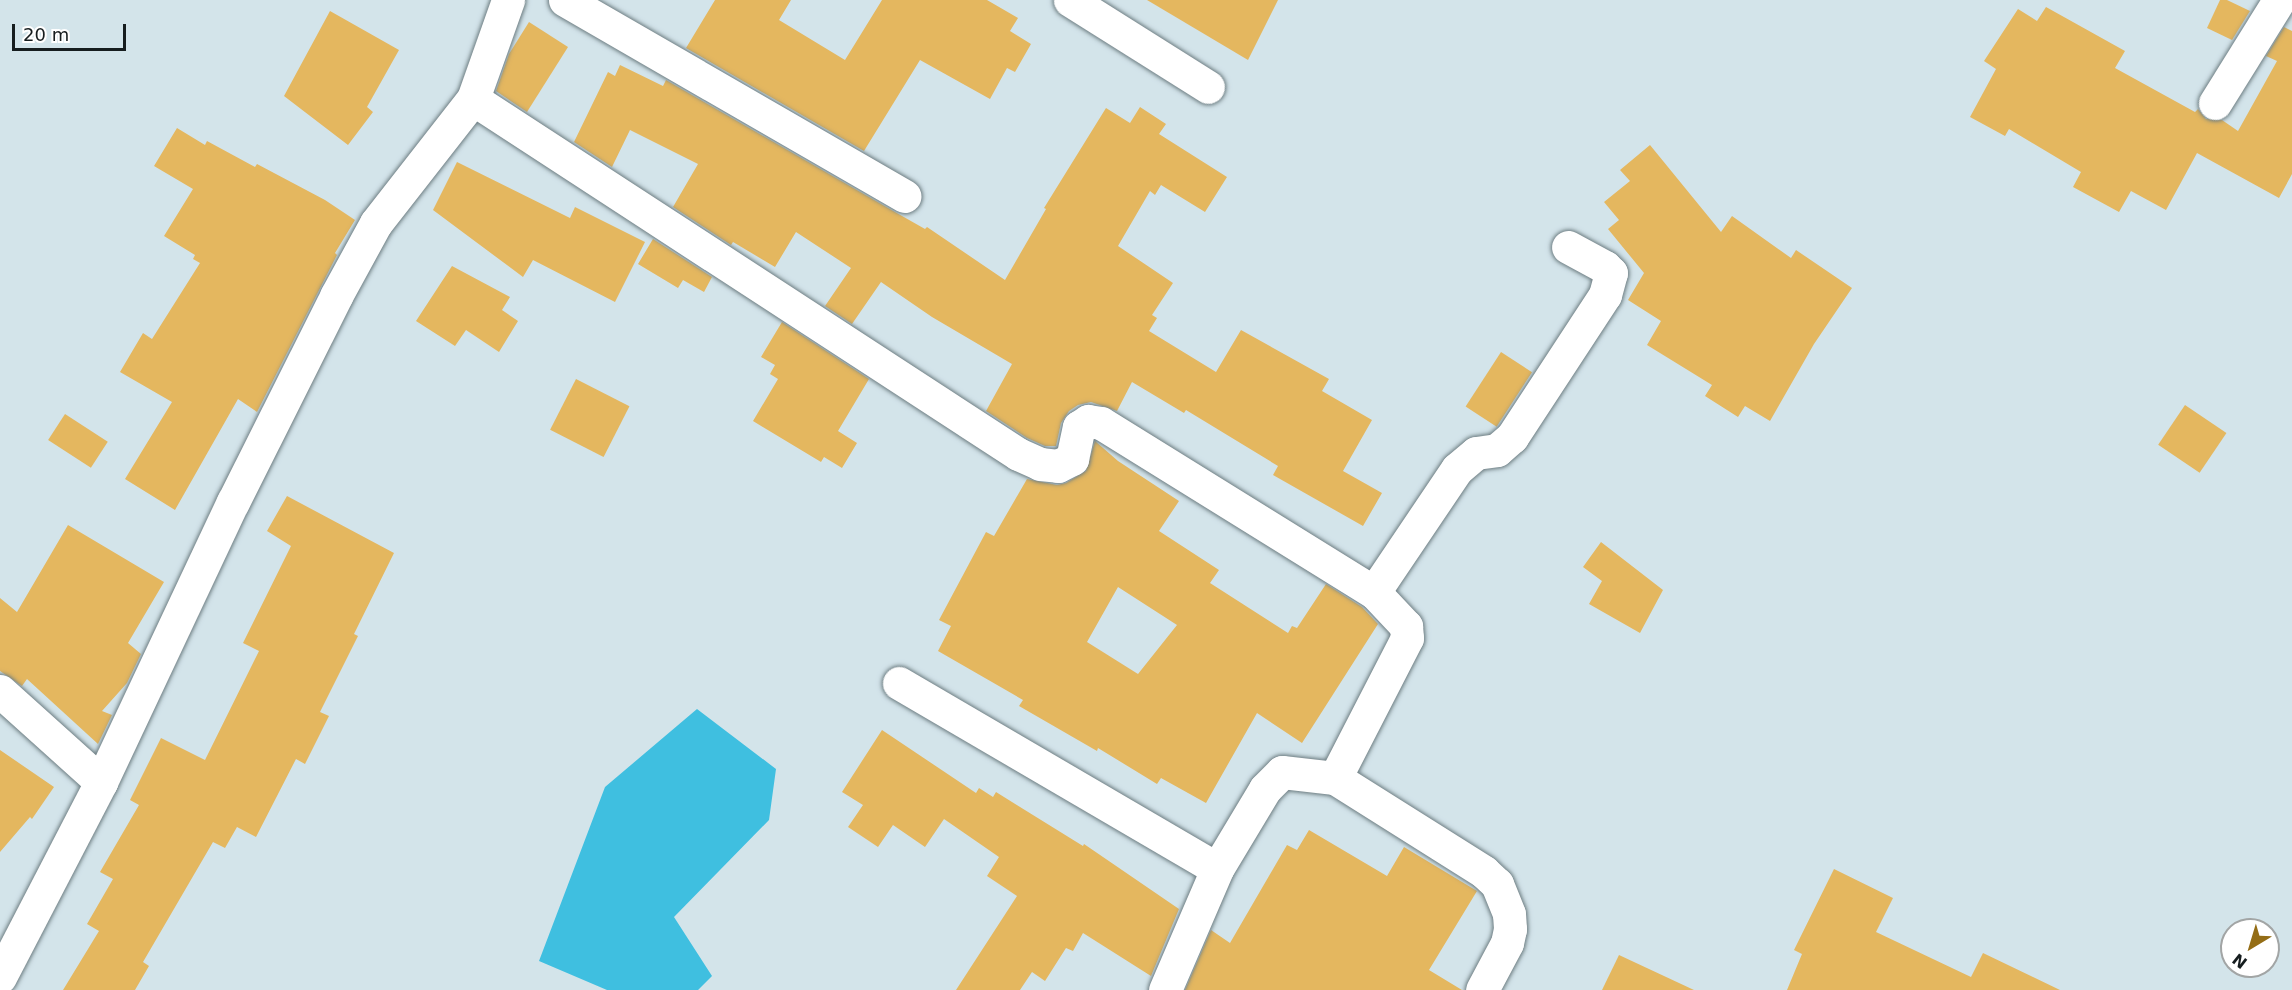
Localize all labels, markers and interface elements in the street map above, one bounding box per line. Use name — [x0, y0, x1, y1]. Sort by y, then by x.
scale bar — [15, 12, 129, 50]
text: 20 m — [23, 24, 69, 45]
north arrow — [2220, 918, 2280, 978]
text: N — [2229, 949, 2251, 973]

